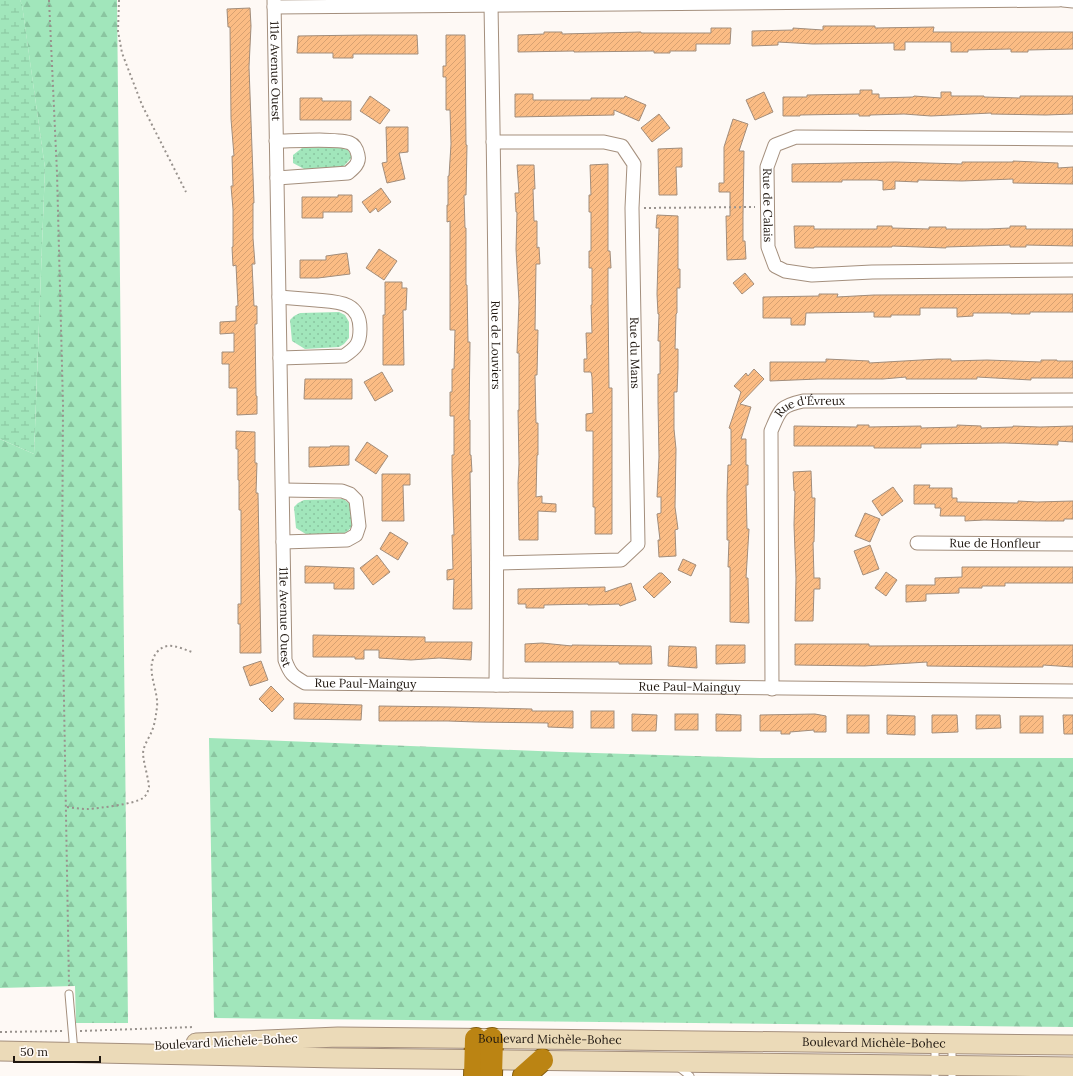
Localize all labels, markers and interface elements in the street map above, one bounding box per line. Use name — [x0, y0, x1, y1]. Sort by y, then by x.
street label: 111e Avenue Ouest — [267, 21, 284, 122]
street label: Rue de Calais — [760, 168, 776, 243]
street label: Rue de Louviers — [488, 300, 504, 390]
street label: Rue du Mans — [627, 317, 643, 389]
street label: Rue d'Évreux — [771, 393, 846, 420]
street label: Rue de Honfleur — [949, 535, 1041, 551]
street label: 111e Avenue Ouest — [276, 567, 295, 670]
street label: Rue Paul-Mainguy — [314, 675, 417, 691]
street label: Rue Paul-Mainguy — [638, 678, 741, 695]
street label: Boulevard Michèle-Bohec — [154, 1030, 298, 1053]
street label: Boulevard Michèle-Bohec — [478, 1031, 622, 1047]
street label: Boulevard Michèle-Bohec — [802, 1034, 946, 1051]
scale bar — [14, 1038, 100, 1064]
text: 50 m — [20, 1044, 48, 1059]

